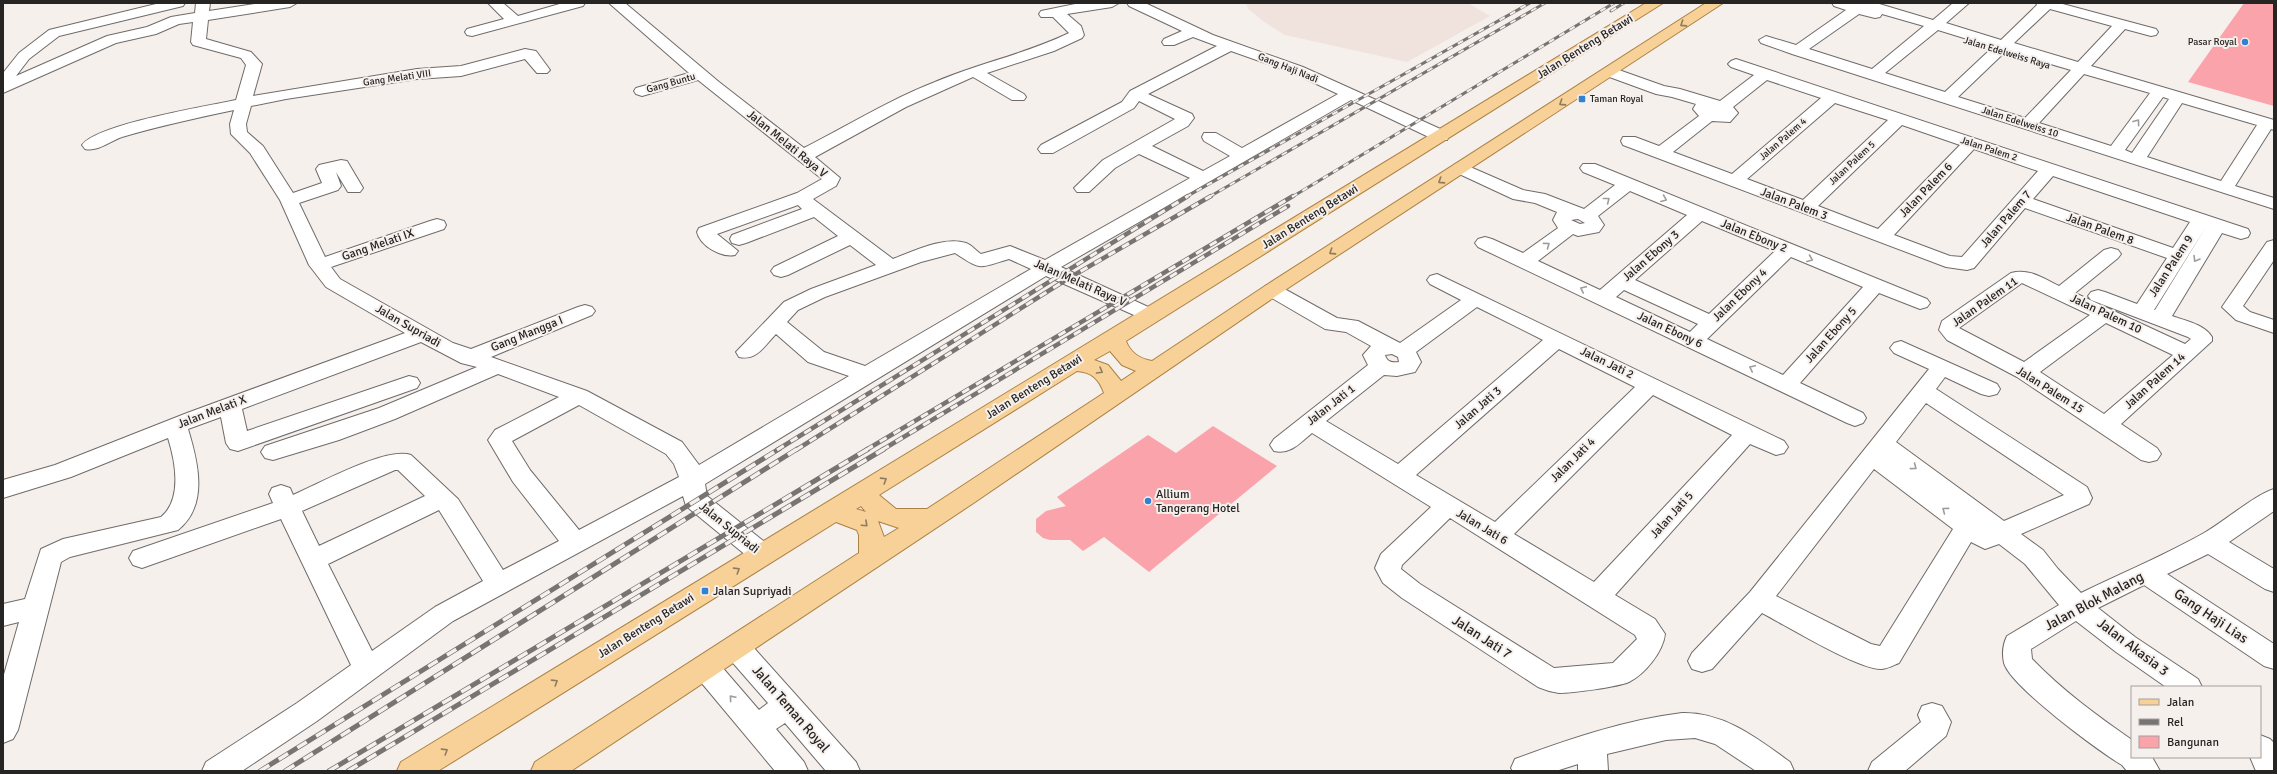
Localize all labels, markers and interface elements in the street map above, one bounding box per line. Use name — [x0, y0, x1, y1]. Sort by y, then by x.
street label: Jalan Benteng Betawi — [1534, 11, 1636, 83]
one-way arrow — [1680, 19, 1687, 27]
street label: Jalan Edelweiss Raya — [1962, 34, 2052, 72]
place label: Pasar Royal — [2188, 36, 2237, 48]
marker: Pasar Royal — [2240, 37, 2250, 47]
street label: Gang Haji Nadi — [1256, 50, 1320, 86]
street label: Gang Melati VIII — [362, 67, 432, 89]
street label: Gang Buntu — [645, 70, 697, 96]
place label: Taman Royal — [1590, 93, 1643, 105]
marker: Taman Royal — [1577, 94, 1587, 104]
one-way arrow — [1559, 98, 1566, 105]
street label: Jalan Edelweiss 10 — [1980, 104, 2060, 140]
street label: Jalan Melati Raya V — [744, 107, 830, 181]
street label: Jalan Palem 4 — [1757, 115, 1810, 163]
one-way arrow — [2132, 119, 2140, 126]
street label: Jalan Palem 2 — [1959, 134, 2019, 164]
street label: Jalan Palem 5 — [1826, 139, 1878, 187]
street label: Jalan Palem 6 — [1896, 159, 1956, 221]
one-way arrow — [1438, 176, 1445, 184]
street label: Jalan Benteng Betawi — [1259, 181, 1361, 253]
street label: Jalan Palem 3 — [1758, 184, 1830, 224]
street label: Jalan Palem 7 — [1977, 187, 2035, 251]
one-way arrow — [1659, 194, 1667, 202]
one-way arrow — [1603, 198, 1610, 205]
street label: Jalan Palem 8 — [2064, 210, 2136, 248]
street label: Jalan Ebony 2 — [1719, 216, 1789, 256]
street label: Gang Melati IX — [340, 226, 416, 264]
street label: Jalan Ebony 3 — [1620, 227, 1682, 285]
street label: Jalan Palem 9 — [2145, 232, 2197, 300]
one-way arrow — [1543, 242, 1550, 249]
one-way arrow — [1329, 247, 1336, 254]
one-way arrow — [1806, 254, 1813, 262]
one-way arrow — [2194, 255, 2201, 262]
street label: Jalan Melati Raya V — [1032, 256, 1129, 310]
street label: Jalan Ebony 4 — [1709, 265, 1771, 325]
street label: Jalan Palem 11 — [1949, 274, 2021, 330]
one-way arrow — [1580, 286, 1587, 294]
street label: Jalan Palem 10 — [2068, 291, 2144, 337]
street label: Jalan Supriadi — [373, 301, 443, 351]
street label: Jalan Ebony 5 — [1802, 304, 1860, 366]
street label: Jalan Ebony 6 — [1635, 308, 1705, 352]
street label: Gang Mangga I — [489, 313, 565, 355]
street label: Jalan Jati 2 — [1578, 344, 1636, 382]
street label: Jalan Palem 14 — [2121, 349, 2189, 412]
street label: Jalan Benteng Betawi — [983, 351, 1085, 423]
street label: Jalan Palem 15 — [2013, 363, 2087, 417]
one-way arrow — [1748, 365, 1756, 373]
one-way arrow — [1096, 366, 1103, 373]
street label: Jalan Jati 1 — [1304, 381, 1358, 429]
street label: Jalan Jati 3 — [1451, 383, 1505, 433]
street label: Jalan Melati X — [176, 392, 248, 432]
street label: Jalan Jati 4 — [1547, 434, 1599, 486]
one-way arrow — [1909, 462, 1916, 469]
one-way arrow — [880, 477, 887, 484]
place label: Allium Tangerang Hotel — [1156, 487, 1240, 516]
street label: Jalan Jati 5 — [1647, 489, 1697, 541]
marker: Allium Tangerang Hotel — [1143, 496, 1153, 506]
street label: Jalan Supriadi — [696, 499, 762, 557]
street label: Jalan Jati 6 — [1453, 506, 1511, 548]
one-way arrow — [1942, 508, 1949, 515]
one-way arrow — [860, 520, 868, 527]
one-way arrow — [733, 567, 740, 574]
street label: Jalan Blok Malang — [2042, 568, 2146, 634]
place label: Jalan Supriyadi — [713, 584, 791, 599]
street label: Gang Haji Lias — [2171, 585, 2251, 647]
marker: Jalan Supriyadi — [700, 586, 710, 596]
street label: Jalan Benteng Betawi — [595, 590, 697, 662]
street label: Jalan Jati 7 — [1449, 612, 1515, 662]
street label: Jalan Akasia 3 — [2094, 615, 2172, 679]
street label: Jalan Teman Royal — [749, 662, 833, 756]
one-way arrow — [551, 680, 558, 687]
legend — [2131, 686, 2261, 758]
one-way arrow — [729, 695, 737, 703]
text: Jalan — [2167, 695, 2194, 710]
text: Rel — [2167, 715, 2184, 730]
text: Bangunan — [2167, 735, 2219, 750]
one-way arrow — [441, 748, 448, 755]

